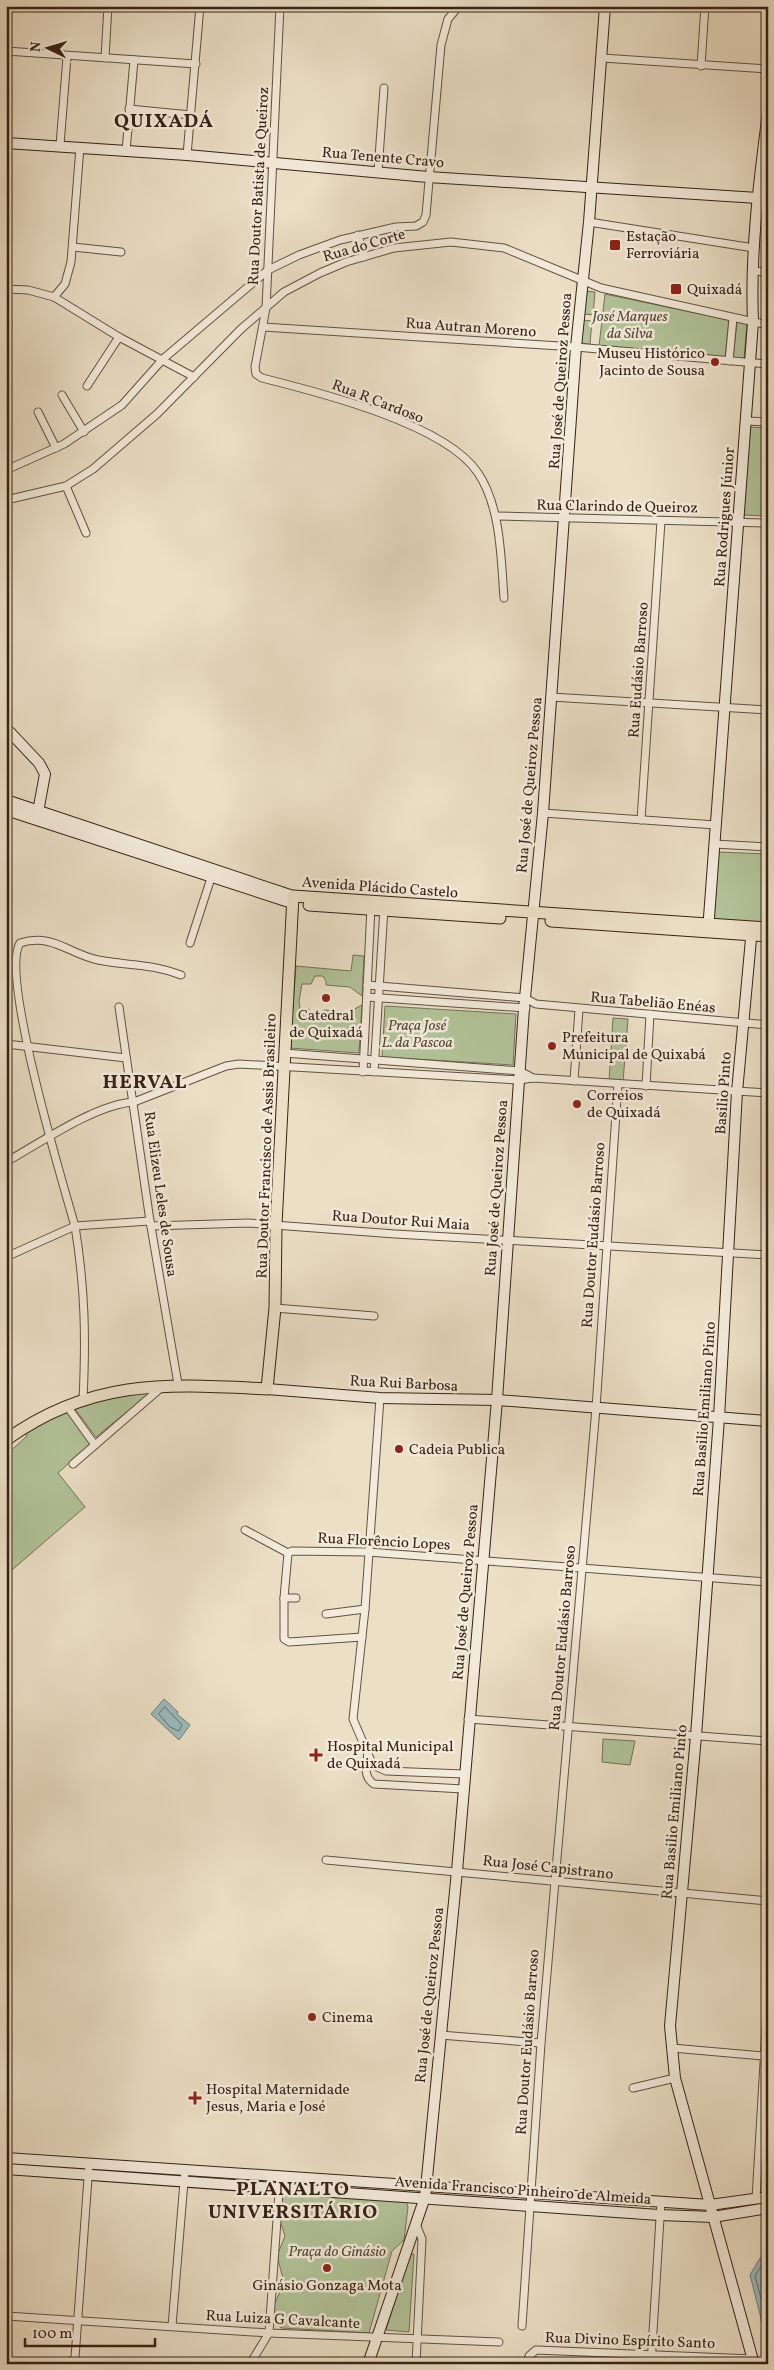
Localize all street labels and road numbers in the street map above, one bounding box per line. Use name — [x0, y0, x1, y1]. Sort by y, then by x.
street label: Rua Doutor Batista de Queiroz — [244, 86, 275, 286]
street label: Rua Tenente Cravo — [321, 143, 445, 174]
street label: Rua do Corte — [321, 225, 408, 268]
street label: Rua José de Queiroz Pessoa — [545, 292, 578, 470]
street label: Rua Autran Moreno — [405, 313, 537, 344]
street label: Rua R Cardoso — [328, 375, 426, 430]
street label: Rua Rodrigues Júnior — [710, 446, 741, 588]
street label: Rua Clarindo de Queiroz — [536, 496, 698, 519]
street label: Rua Eudásio Barroso — [624, 601, 655, 739]
street label: Rua José de Queiroz Pessoa — [512, 696, 549, 874]
street label: Avenida Plácido Castelo — [301, 873, 459, 904]
street label: Rua Tabelião Enéas — [589, 988, 716, 1019]
street label: Rua Doutor Francisco de Assis Brasileiro — [252, 1013, 283, 1279]
street label: Basilio Pinto — [711, 1051, 738, 1135]
street label: Rua José de Queiroz Pessoa — [481, 1099, 514, 1277]
street label: Rua Elizeu Leles de Sousa — [137, 1110, 182, 1278]
street label: Rua Doutor Eudásio Barroso — [578, 1142, 611, 1329]
street label: Rua Doutor Rui Maia — [331, 1206, 471, 1237]
street label: Rua Basilio Emiliano Pinto — [689, 1321, 722, 1497]
street label: Rua Rui Barbosa — [349, 1371, 459, 1398]
street label: Rua José de Queiroz Pessoa — [448, 1503, 485, 1681]
street label: Rua Florêncio Lopes — [317, 1529, 451, 1556]
street label: Rua Doutor Eudásio Barroso — [545, 1545, 582, 1732]
street label: Rua Basilio Emiliano Pinto — [657, 1724, 694, 1900]
street label: Rua José Capistrano — [481, 1851, 614, 1886]
street label: Rua José de Queiroz Pessoa — [411, 1906, 450, 2084]
street label: Rua Doutor Eudásio Barroso — [512, 1949, 545, 2136]
street label: Avenida Francisco Pinheiro de Almeida — [394, 2172, 652, 2211]
street label: Rua Luiza G Cavalcante — [205, 2306, 361, 2335]
street label: Rua Divino Espírito Santo — [544, 2328, 715, 2355]

